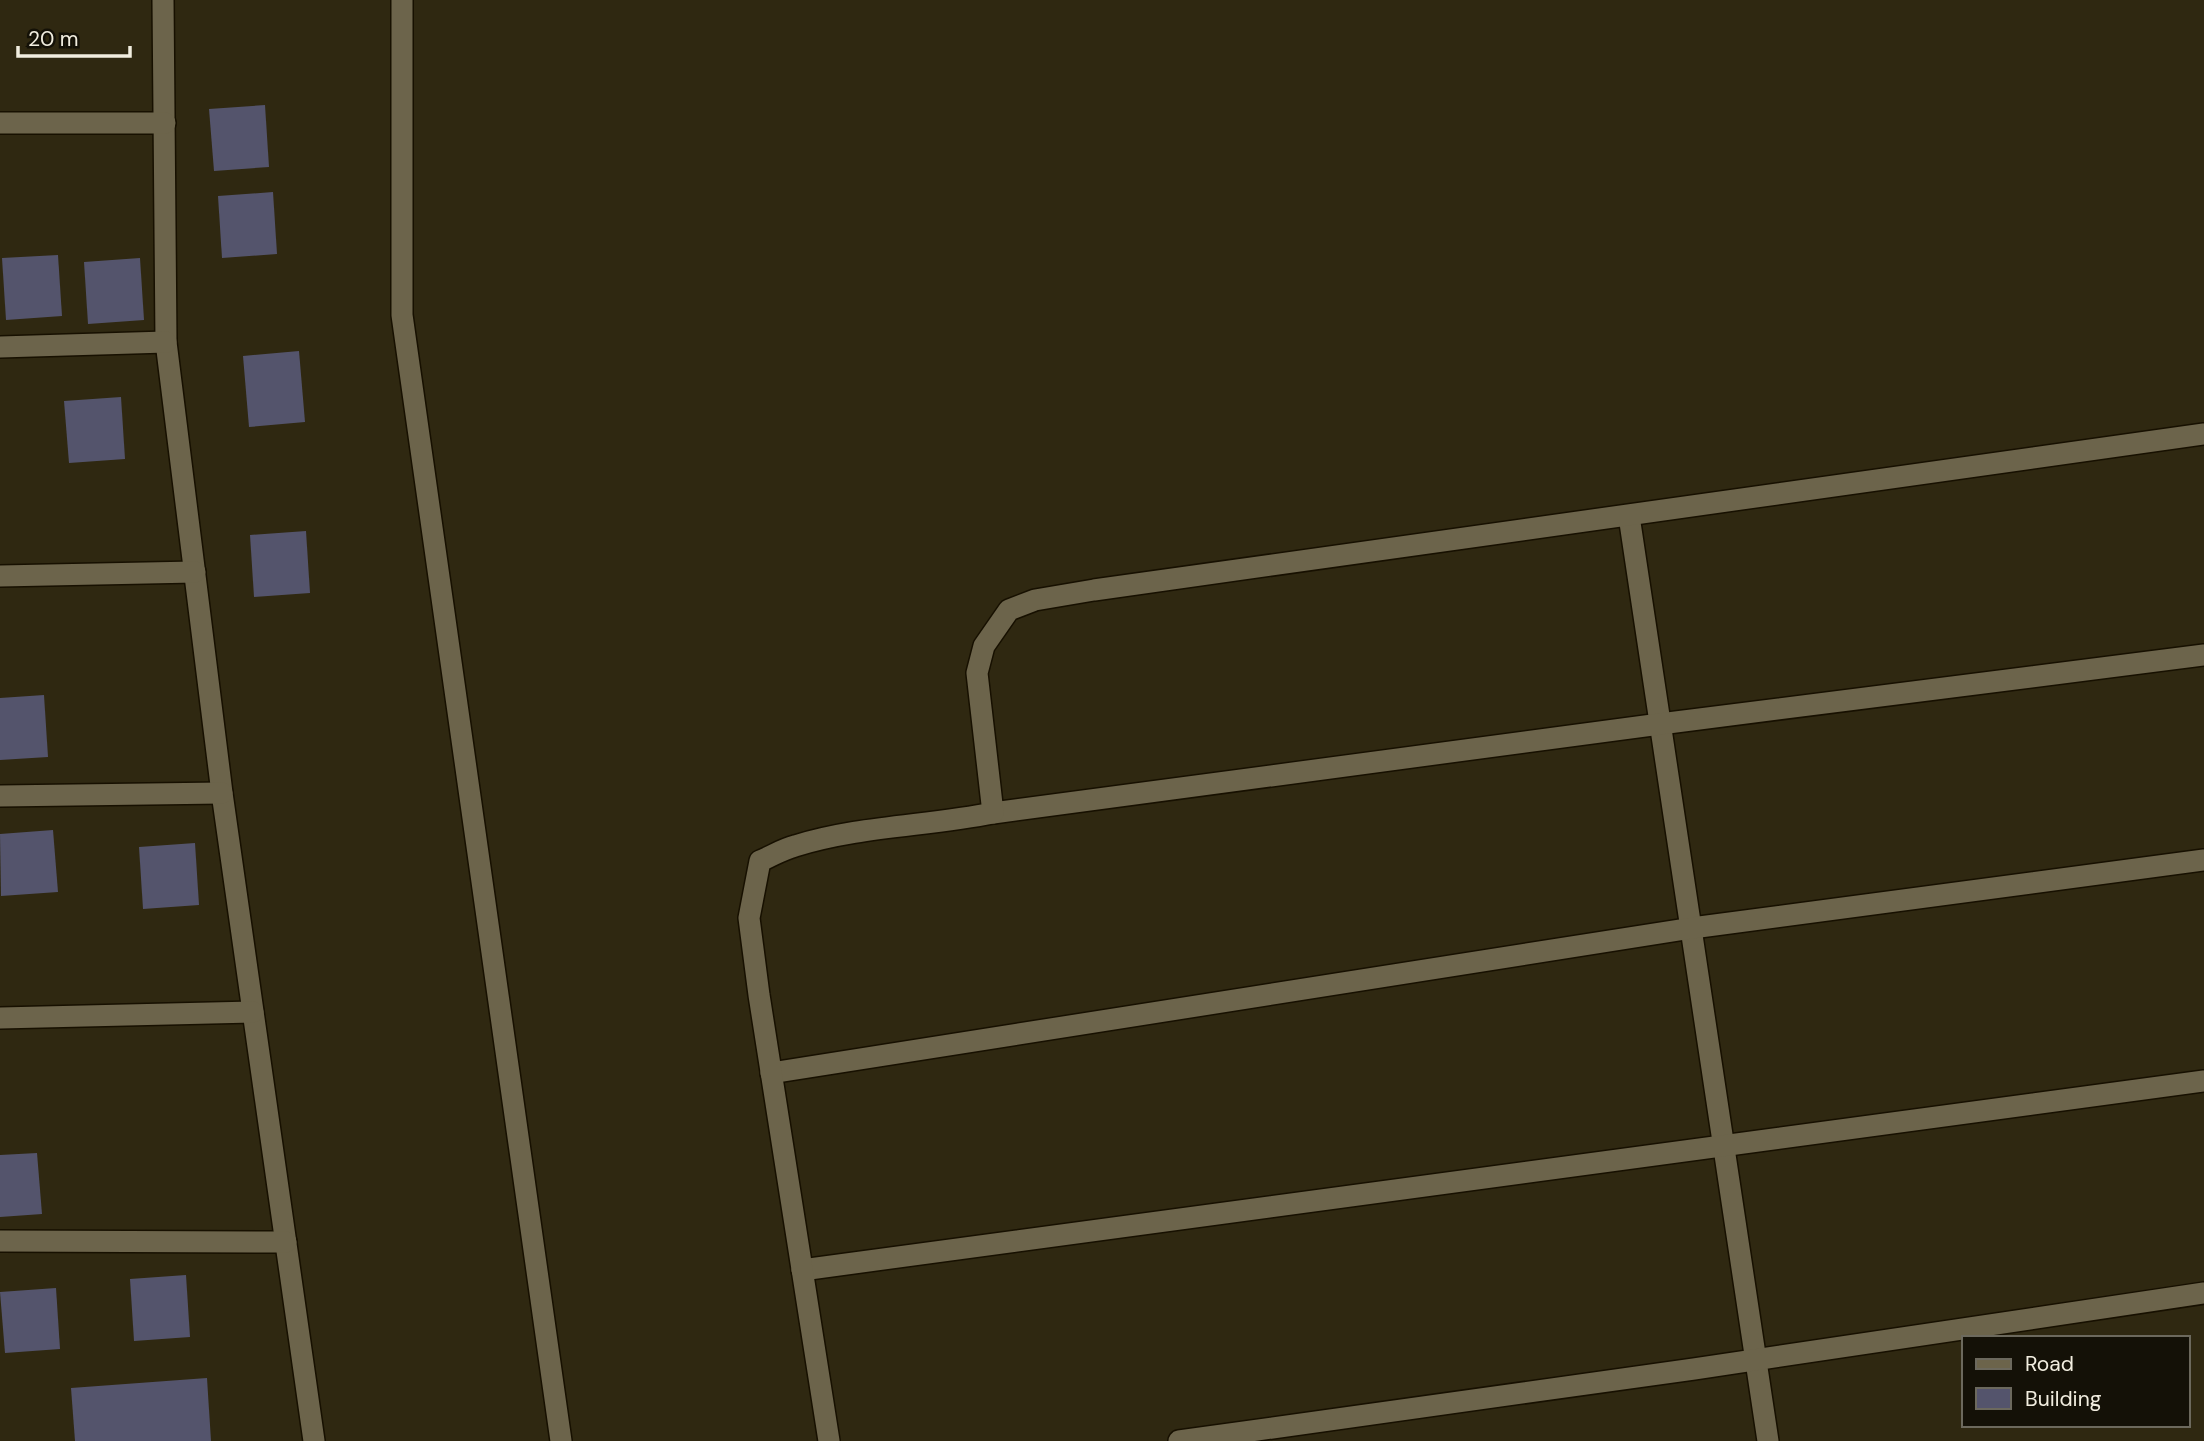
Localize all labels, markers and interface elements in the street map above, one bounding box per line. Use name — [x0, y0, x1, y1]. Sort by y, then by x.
scale bar — [18, 14, 130, 58]
text: 20 m — [28, 25, 79, 53]
legend — [1962, 1336, 2190, 1427]
text: Road — [2025, 1350, 2074, 1378]
text: Building — [2025, 1385, 2102, 1413]

